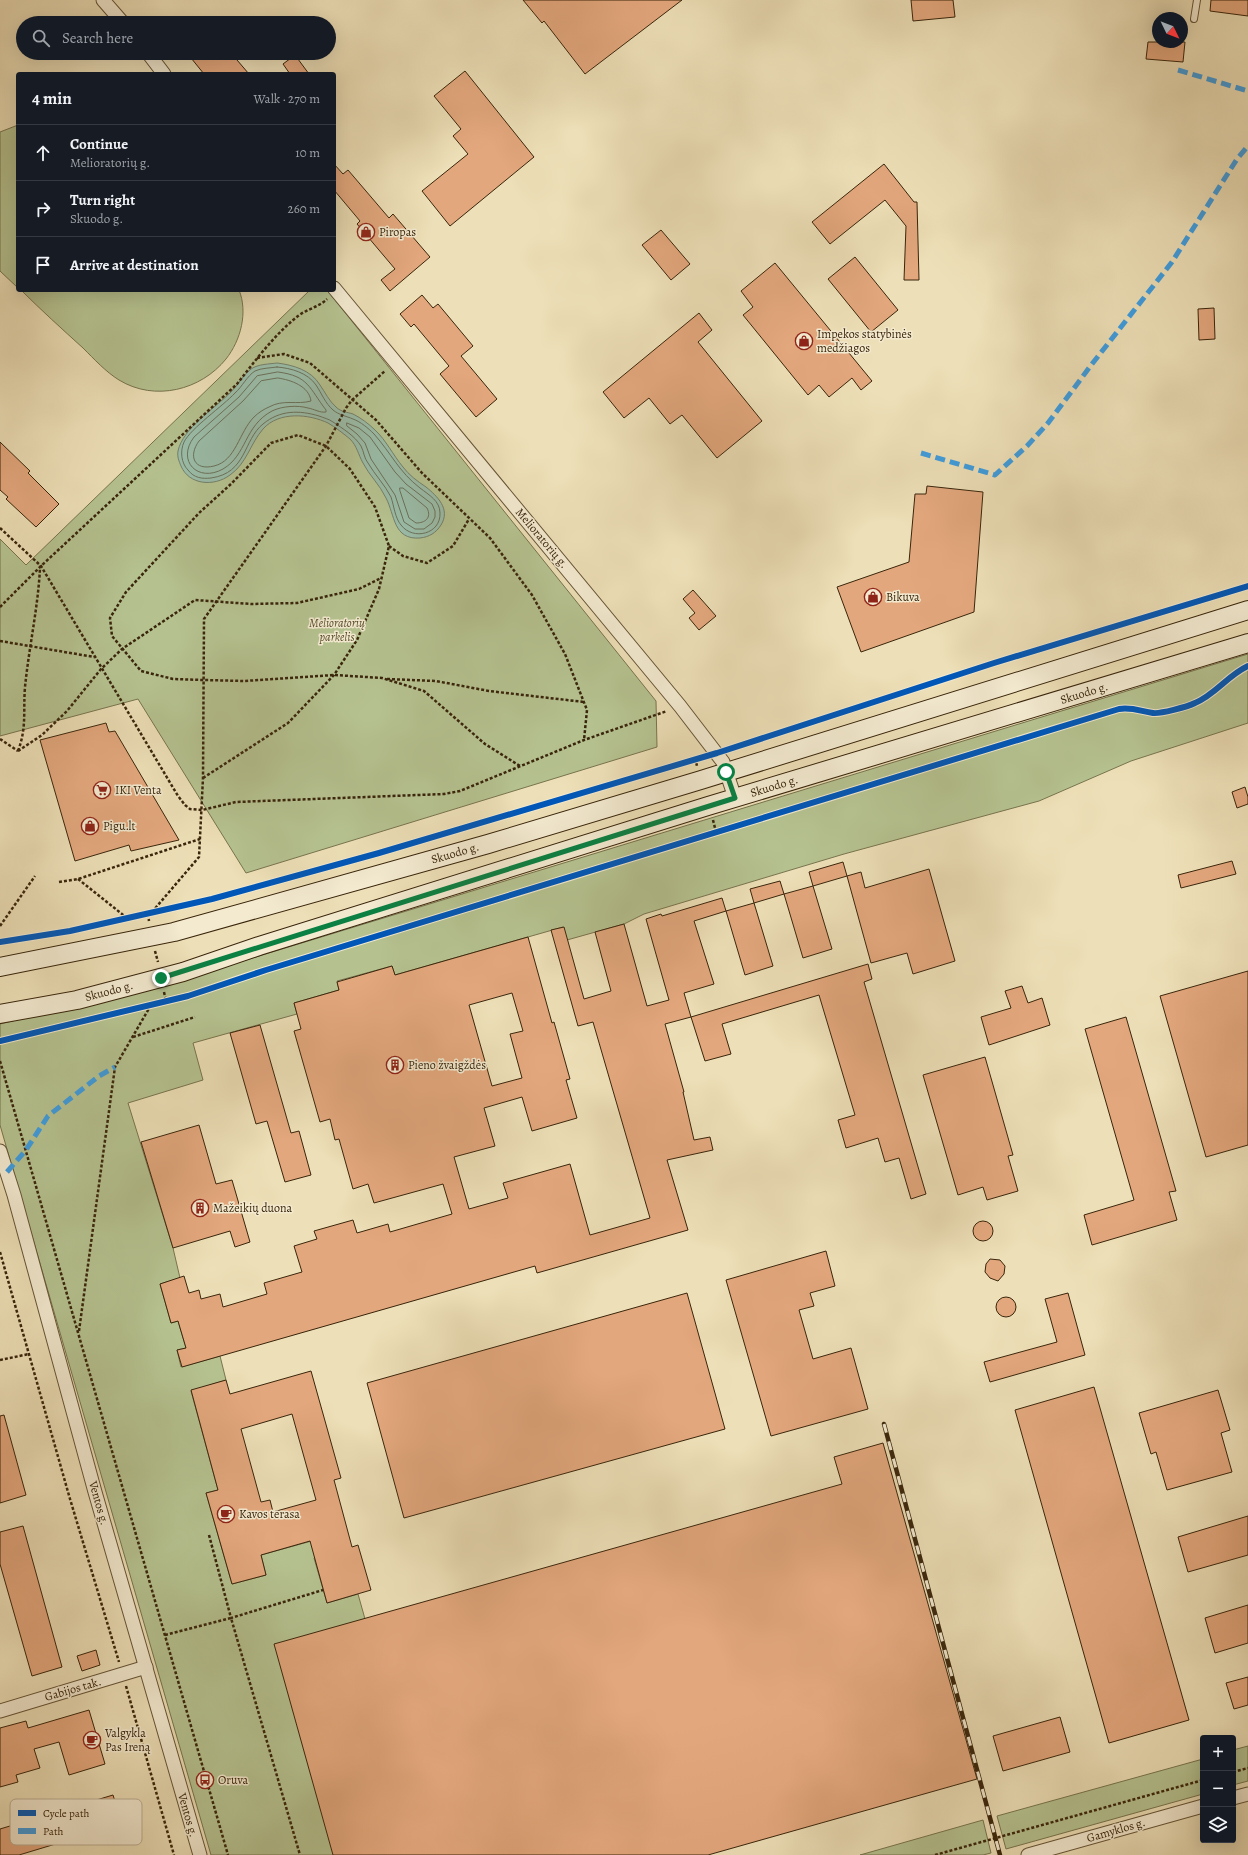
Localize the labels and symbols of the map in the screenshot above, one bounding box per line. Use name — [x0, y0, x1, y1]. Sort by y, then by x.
north arrow — [1152, 12, 1188, 48]
shop icon: Piropas — [356, 222, 376, 242]
place label: Piropas — [379, 224, 416, 240]
place label: Impekos statybinės medžiagos — [817, 326, 912, 356]
shop icon: Impekos statybinės medžiagos — [794, 331, 814, 351]
street label: Melioratorių g. — [512, 504, 572, 572]
shop icon: Bikuva — [863, 587, 883, 607]
place label: Bikuva — [886, 589, 920, 605]
park label: Melioratorių parkelis — [309, 615, 365, 645]
street label: Skuodo g. — [1058, 678, 1110, 708]
route start — [717, 763, 735, 781]
street label: Skuodo g. — [748, 771, 800, 801]
supermarket icon: IKI Venta — [92, 780, 112, 800]
place label: IKI Venta — [115, 782, 162, 798]
shop icon: Pigu.lt — [80, 816, 100, 836]
place label: Pigu.lt — [103, 818, 135, 834]
street label: Skuodo g. — [429, 839, 481, 867]
route end — [152, 969, 170, 987]
street label: Skuodo g. — [83, 977, 135, 1005]
building icon: Pieno žvaigždės — [385, 1055, 405, 1075]
place label: Pieno žvaigždės — [408, 1057, 486, 1073]
building icon: Mažeikių duona — [190, 1198, 210, 1218]
place label: Mažeikių duona — [213, 1200, 293, 1216]
street label: Ventos g. — [85, 1478, 113, 1527]
cafe icon: Kavos terasa — [216, 1504, 236, 1524]
place label: Kavos terasa — [239, 1506, 300, 1522]
street label: Gabijos tak. — [43, 1673, 103, 1705]
place label: Valgykla Pas Ireną — [104, 1725, 151, 1755]
cafe icon: Valgykla Pas Ireną — [82, 1730, 102, 1750]
bus stop icon: Oruva — [195, 1770, 215, 1790]
place label: Oruva — [218, 1772, 249, 1788]
street label: Ventos g. — [174, 1790, 202, 1839]
legend — [10, 1799, 142, 1845]
text: Cycle path — [43, 1806, 90, 1821]
street label: Gamyklos g. — [1085, 1814, 1147, 1846]
text: Path — [43, 1824, 64, 1839]

